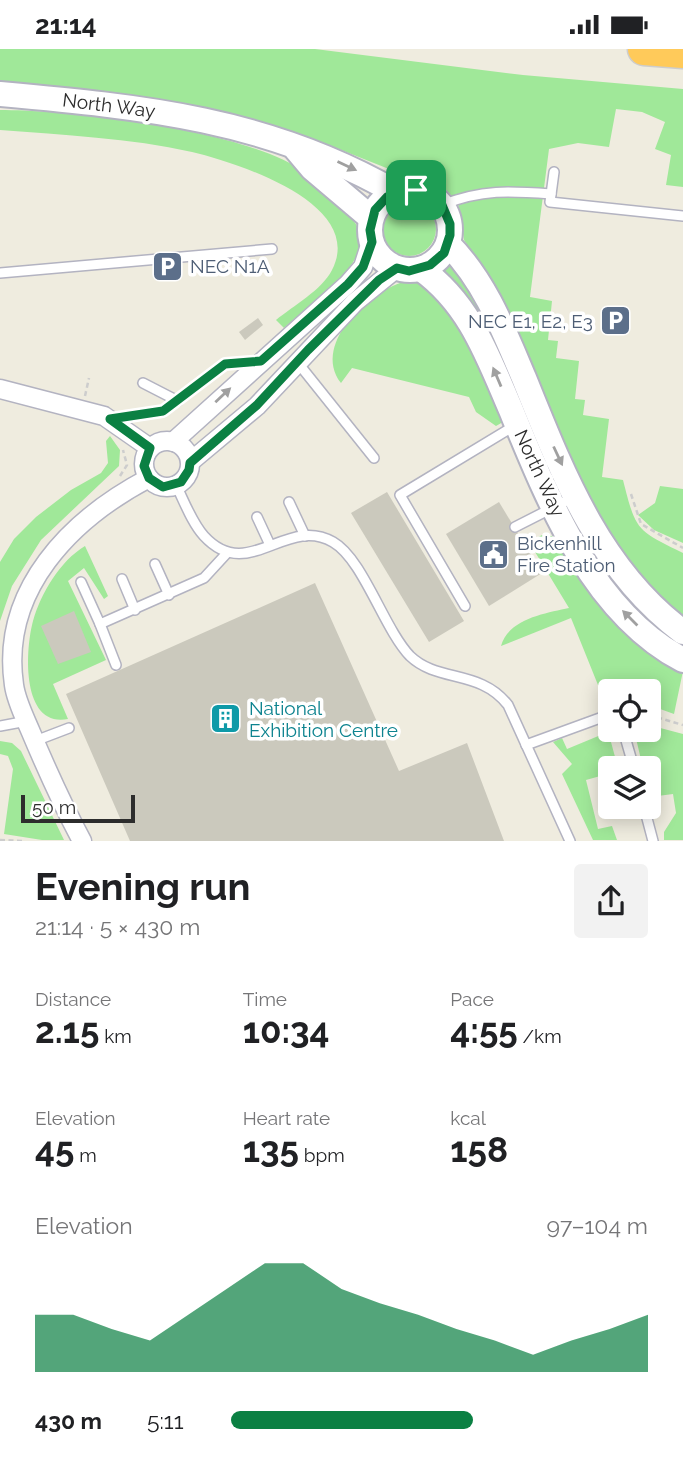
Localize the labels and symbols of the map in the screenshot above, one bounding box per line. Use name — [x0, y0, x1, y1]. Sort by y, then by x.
street label: North Way — [61, 88, 157, 122]
one-way arrow — [337, 160, 357, 172]
pin — [386, 160, 446, 220]
parking icon: NEC N1A — [150, 249, 184, 283]
place label: NEC N1A — [190, 255, 270, 277]
parking icon: NEC E1, E2, E3 — [599, 304, 633, 338]
place label: NEC E1, E2, E3 — [468, 310, 593, 332]
one-way arrow — [491, 367, 503, 387]
one-way arrow — [214, 388, 231, 404]
street label: North Way — [510, 426, 570, 520]
one-way arrow — [552, 446, 564, 466]
place label: Bickenhill Fire Station — [517, 532, 616, 576]
public building icon: Bickenhill Fire Station — [477, 537, 511, 571]
one-way arrow — [621, 609, 638, 626]
place label: National Exhibition Centre — [249, 697, 398, 741]
building icon: National Exhibition Centre — [209, 702, 243, 736]
scale bar — [21, 792, 135, 823]

